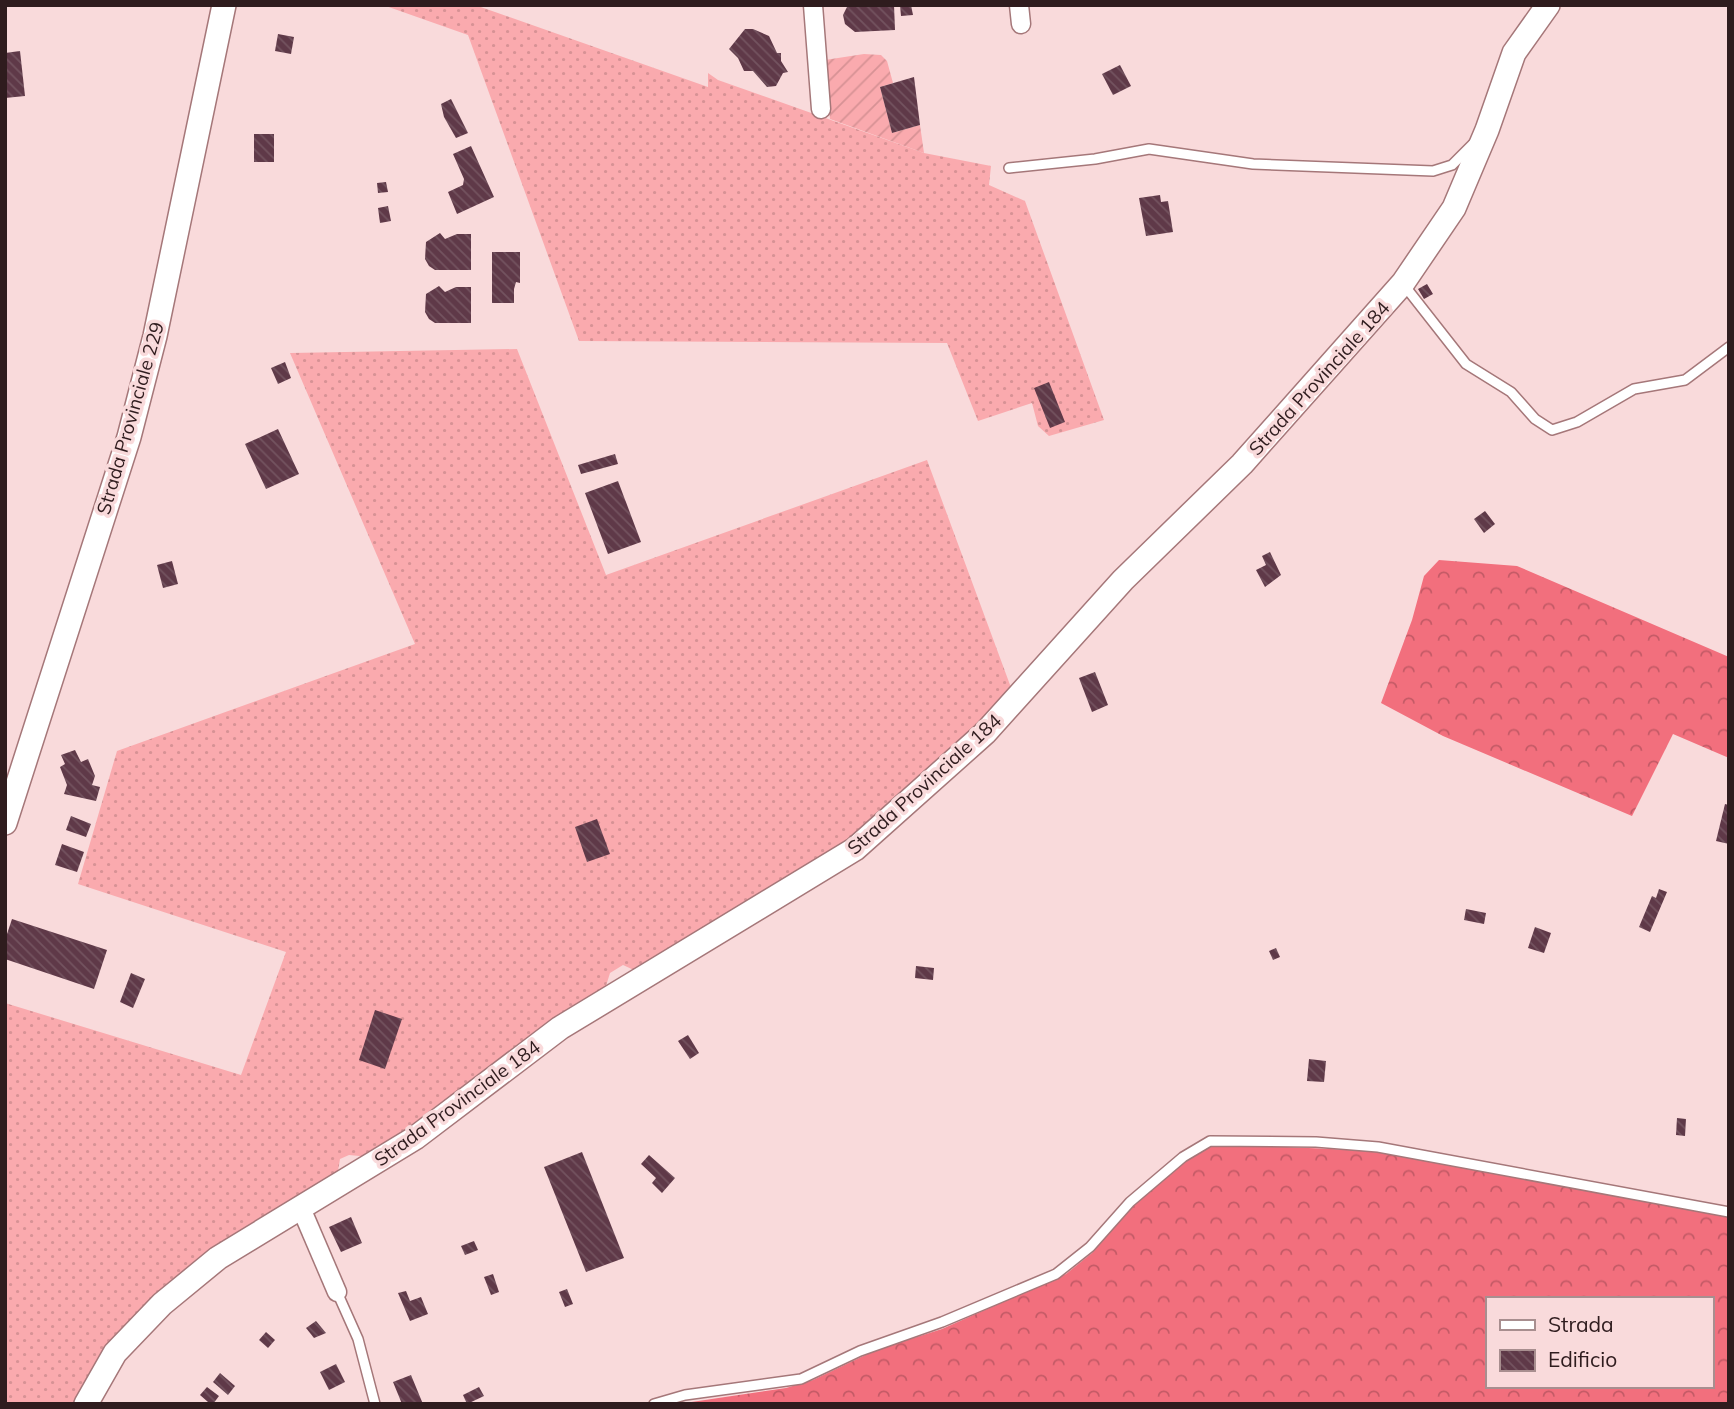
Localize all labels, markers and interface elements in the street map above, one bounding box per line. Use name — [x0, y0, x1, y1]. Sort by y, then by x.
street label: Strada Provinciale 184 — [1243, 296, 1395, 460]
street label: Strada Provinciale 229 — [91, 319, 169, 517]
street label: Strada Provinciale 184 — [842, 708, 1006, 860]
street label: Strada Provinciale 184 — [369, 1035, 545, 1171]
legend — [1486, 1297, 1713, 1388]
text: Strada — [1548, 1311, 1614, 1337]
text: Edificio — [1548, 1346, 1617, 1372]

